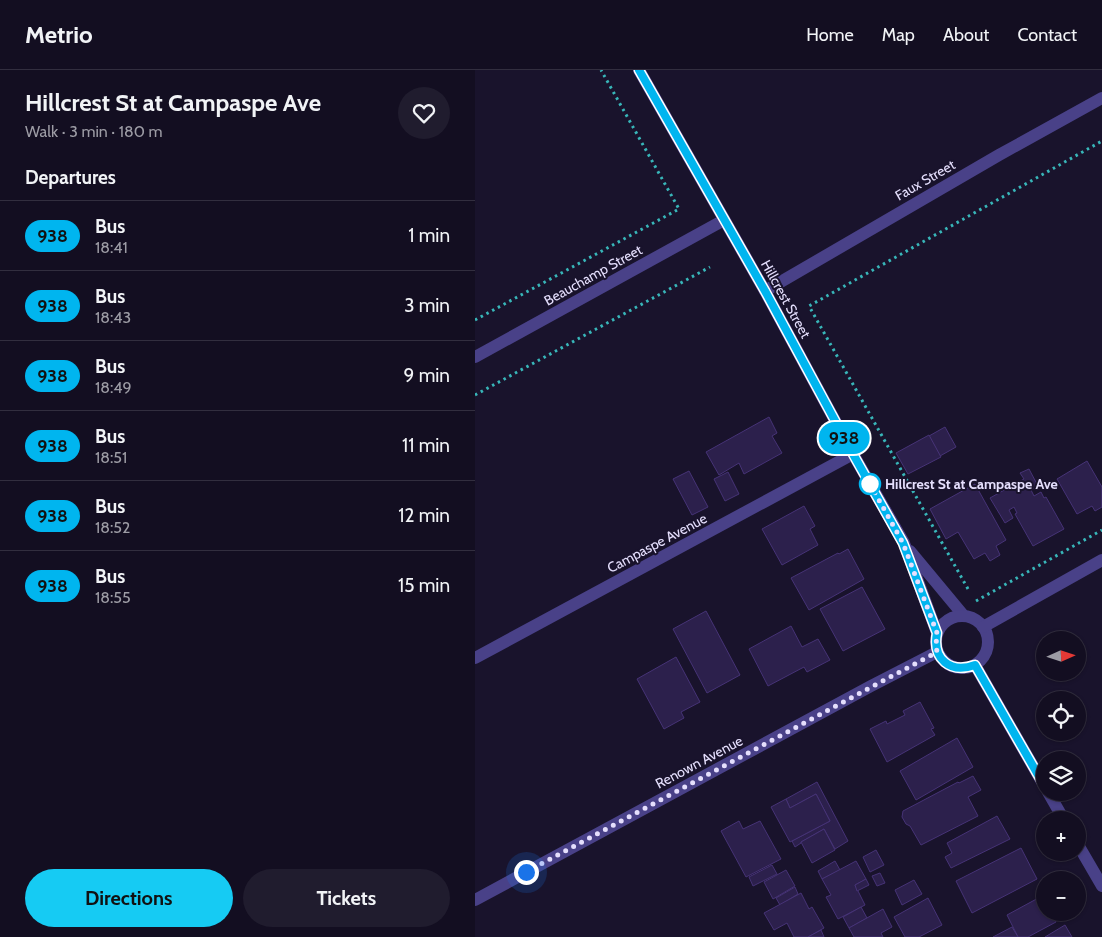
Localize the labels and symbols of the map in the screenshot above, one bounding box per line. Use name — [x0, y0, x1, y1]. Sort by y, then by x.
street label: Faux Street — [892, 155, 958, 204]
street label: Beauchamp Street — [541, 240, 645, 309]
street label: Hillcrest Street — [757, 257, 815, 342]
line badge: 938 — [815, 422, 873, 454]
marker: Hillcrest St at Campaspe Ave — [859, 473, 881, 495]
place label: Hillcrest St at Campaspe Ave — [885, 475, 1058, 493]
street label: Campaspe Avenue — [604, 509, 710, 577]
north arrow — [1036, 631, 1086, 681]
street label: Renown Avenue — [652, 731, 746, 793]
your location — [514, 860, 539, 885]

